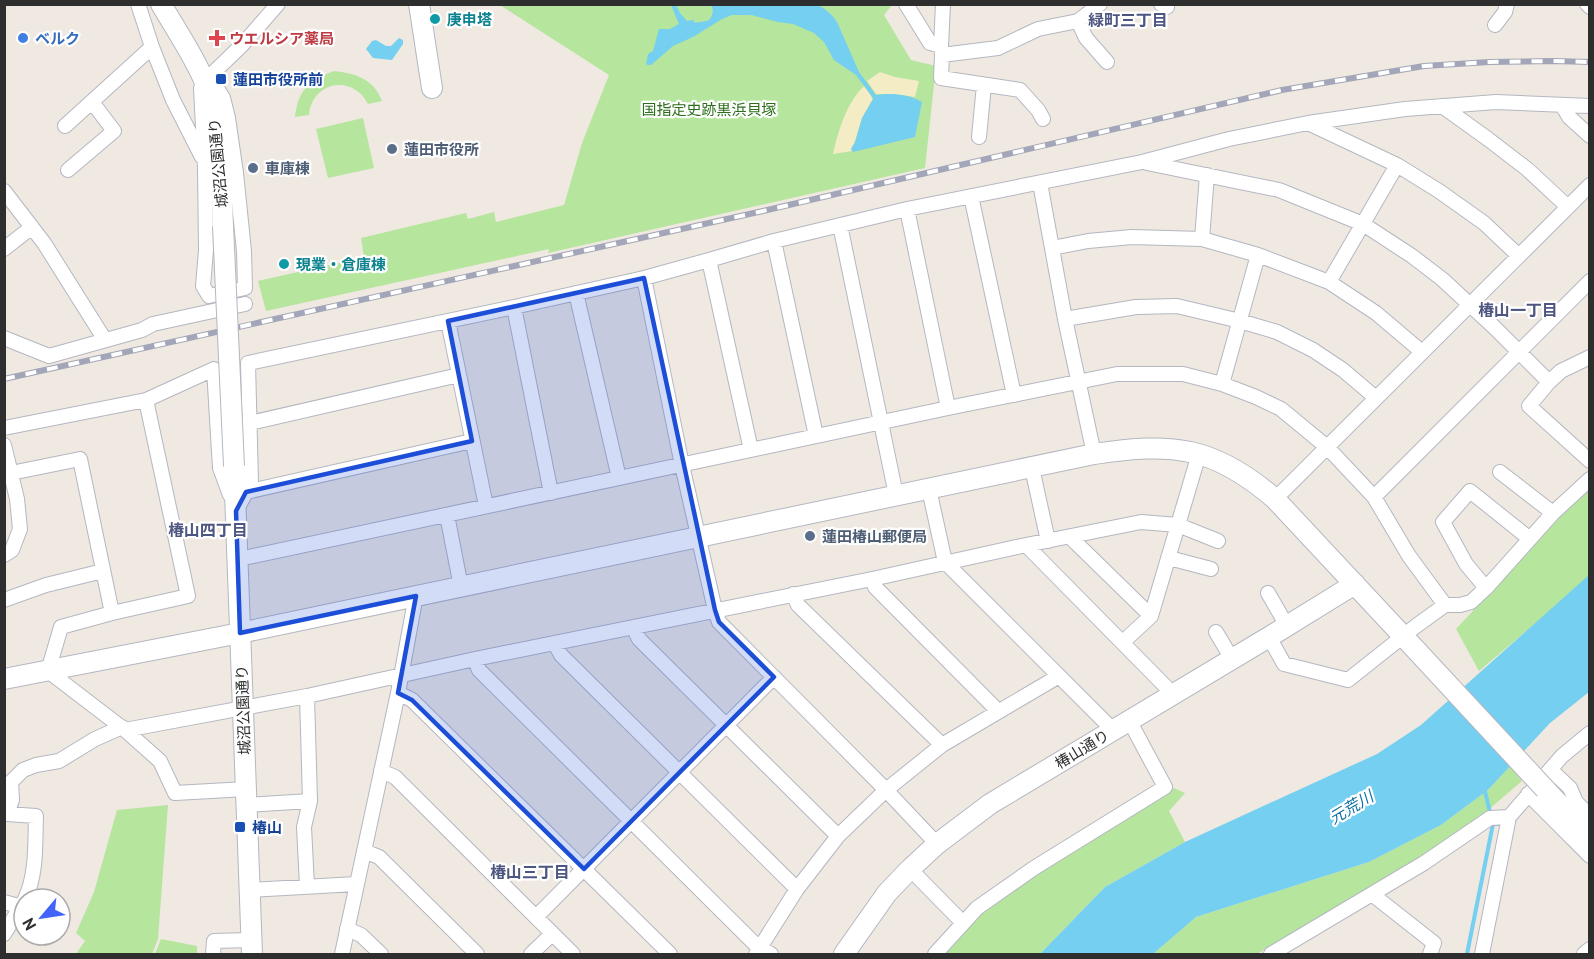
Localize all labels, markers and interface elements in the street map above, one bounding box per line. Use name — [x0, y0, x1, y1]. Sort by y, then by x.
place label: 庚申塔 — [447, 10, 492, 29]
district label: 緑町三丁目 — [1088, 10, 1168, 30]
marker: 庚申塔 — [428, 12, 442, 26]
place label: ベルク — [35, 29, 80, 48]
place label: ウエルシア薬局 — [229, 29, 334, 48]
marker: ベルク — [16, 31, 30, 45]
marker: ウエルシア薬局 — [210, 31, 224, 45]
place label: 蓮田市役所前 — [233, 70, 323, 89]
marker: 蓮田市役所前 — [214, 72, 228, 86]
park label: 国指定史跡黒浜貝塚 — [641, 100, 777, 119]
street label: 城沼公園通り — [205, 117, 231, 209]
place label: 蓮田市役所 — [404, 140, 479, 159]
marker: 蓮田市役所 — [385, 142, 399, 156]
place label: 車庫棟 — [265, 159, 310, 178]
marker: 車庫棟 — [246, 161, 260, 175]
place label: 現業・倉庫棟 — [296, 255, 386, 274]
marker: 現業・倉庫棟 — [277, 257, 291, 271]
district label: 椿山一丁目 — [1478, 300, 1558, 320]
district label: 椿山四丁目 — [168, 520, 248, 540]
place label: 蓮田椿山郵便局 — [822, 527, 927, 546]
marker: 蓮田椿山郵便局 — [803, 529, 817, 543]
street label: 城沼公園通り — [232, 665, 254, 755]
street label: 椿山通り — [1051, 725, 1113, 773]
water label: 元荒川 — [1325, 785, 1378, 828]
place label: 椿山 — [252, 818, 282, 837]
marker: 椿山 — [233, 820, 247, 834]
district label: 椿山三丁目 — [490, 862, 570, 882]
north arrow — [12, 887, 72, 947]
text: N — [18, 915, 40, 934]

